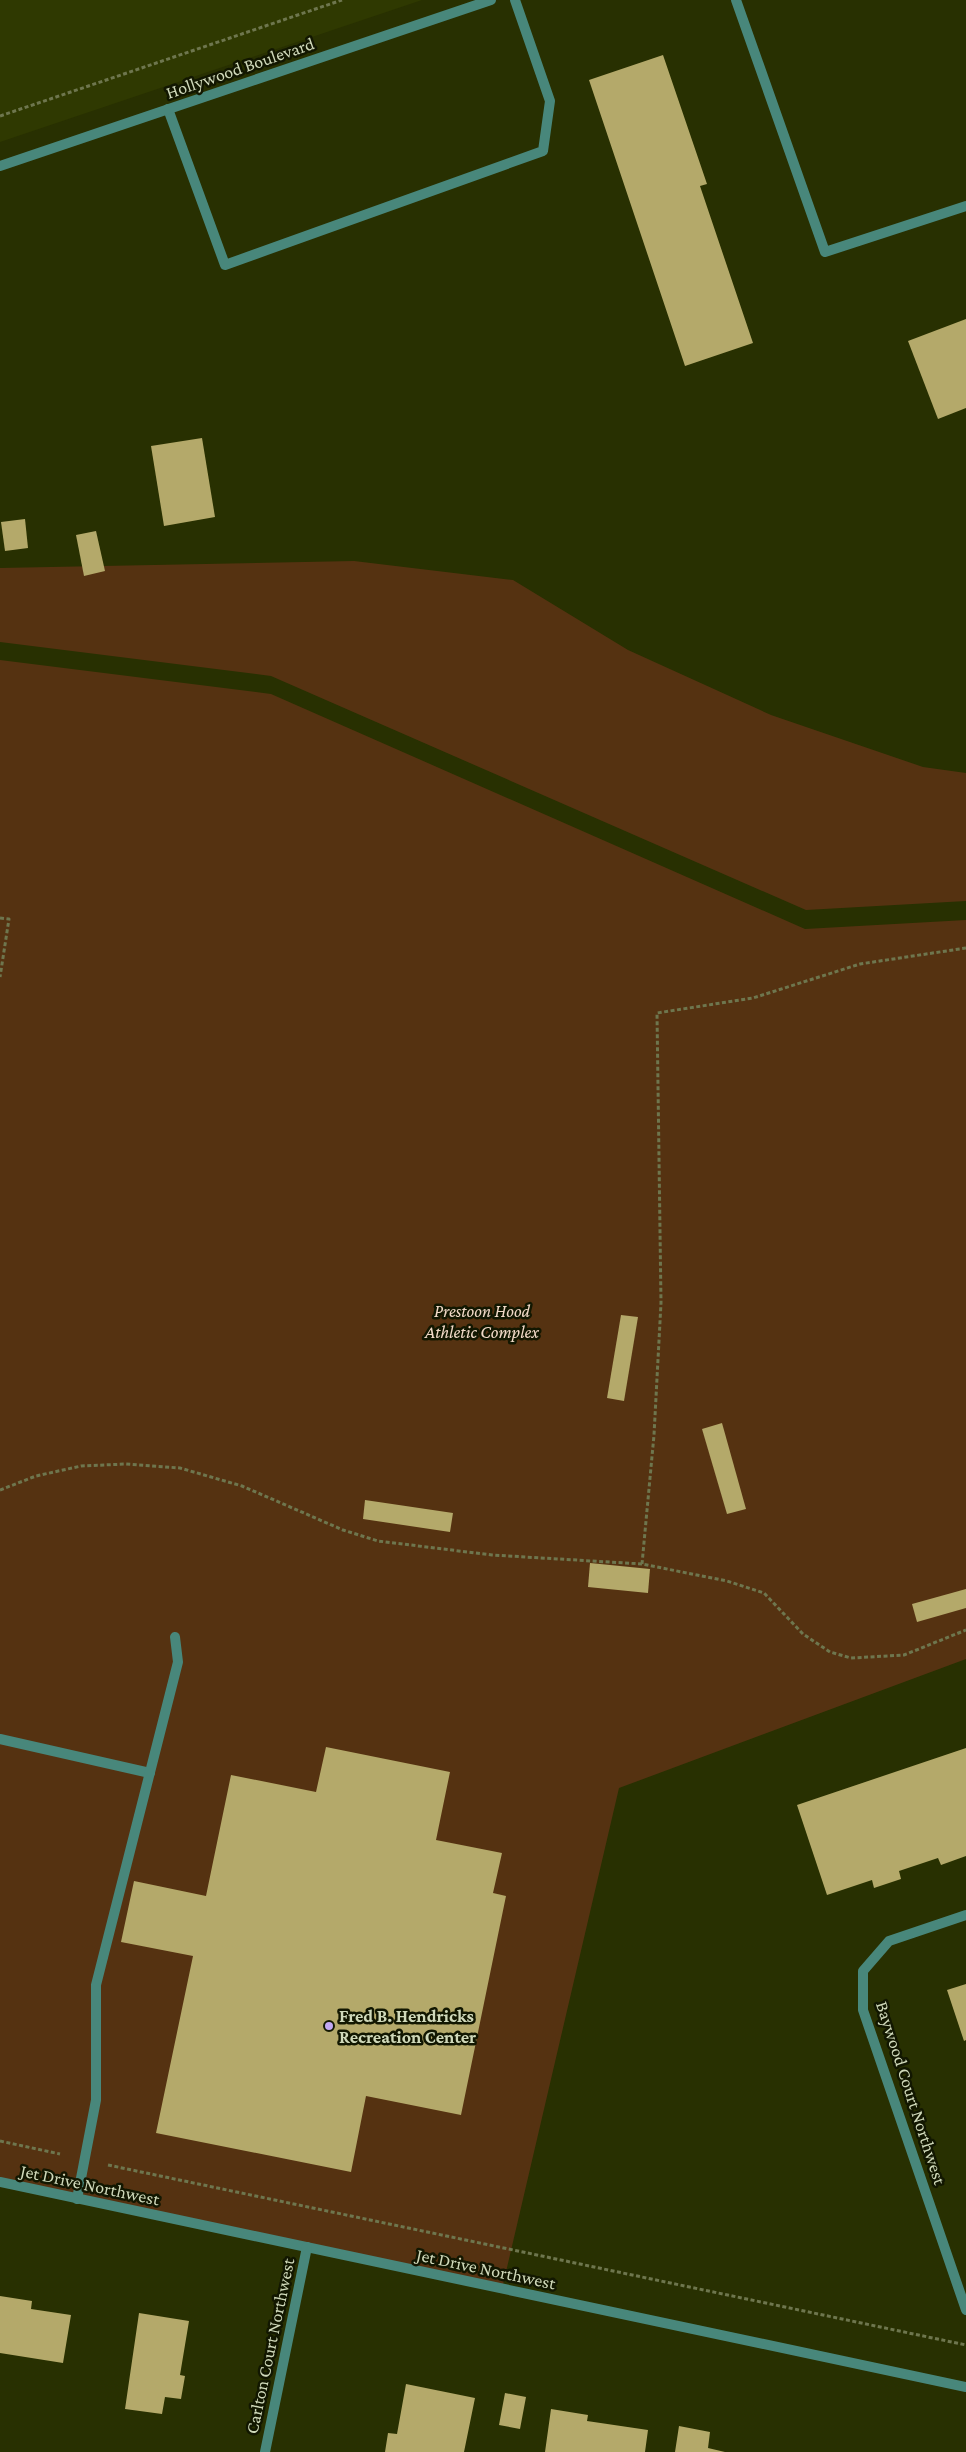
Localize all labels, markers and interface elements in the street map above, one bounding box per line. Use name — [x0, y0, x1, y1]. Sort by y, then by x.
street label: Hollywood Boulevard — [163, 33, 317, 103]
park label: Prestoon Hood Athletic Complex — [424, 1301, 539, 1342]
street label: Baywood Court Northwest — [872, 1999, 950, 2188]
place label: Fred B. Hendricks Recreation Center — [339, 2006, 476, 2047]
marker: Fred B. Hendricks Recreation Center — [323, 2020, 335, 2032]
street label: Jet Drive Northwest — [17, 2160, 162, 2210]
street label: Jet Drive Northwest — [413, 2244, 558, 2294]
street label: Carlton Court Northwest — [242, 2255, 299, 2436]

